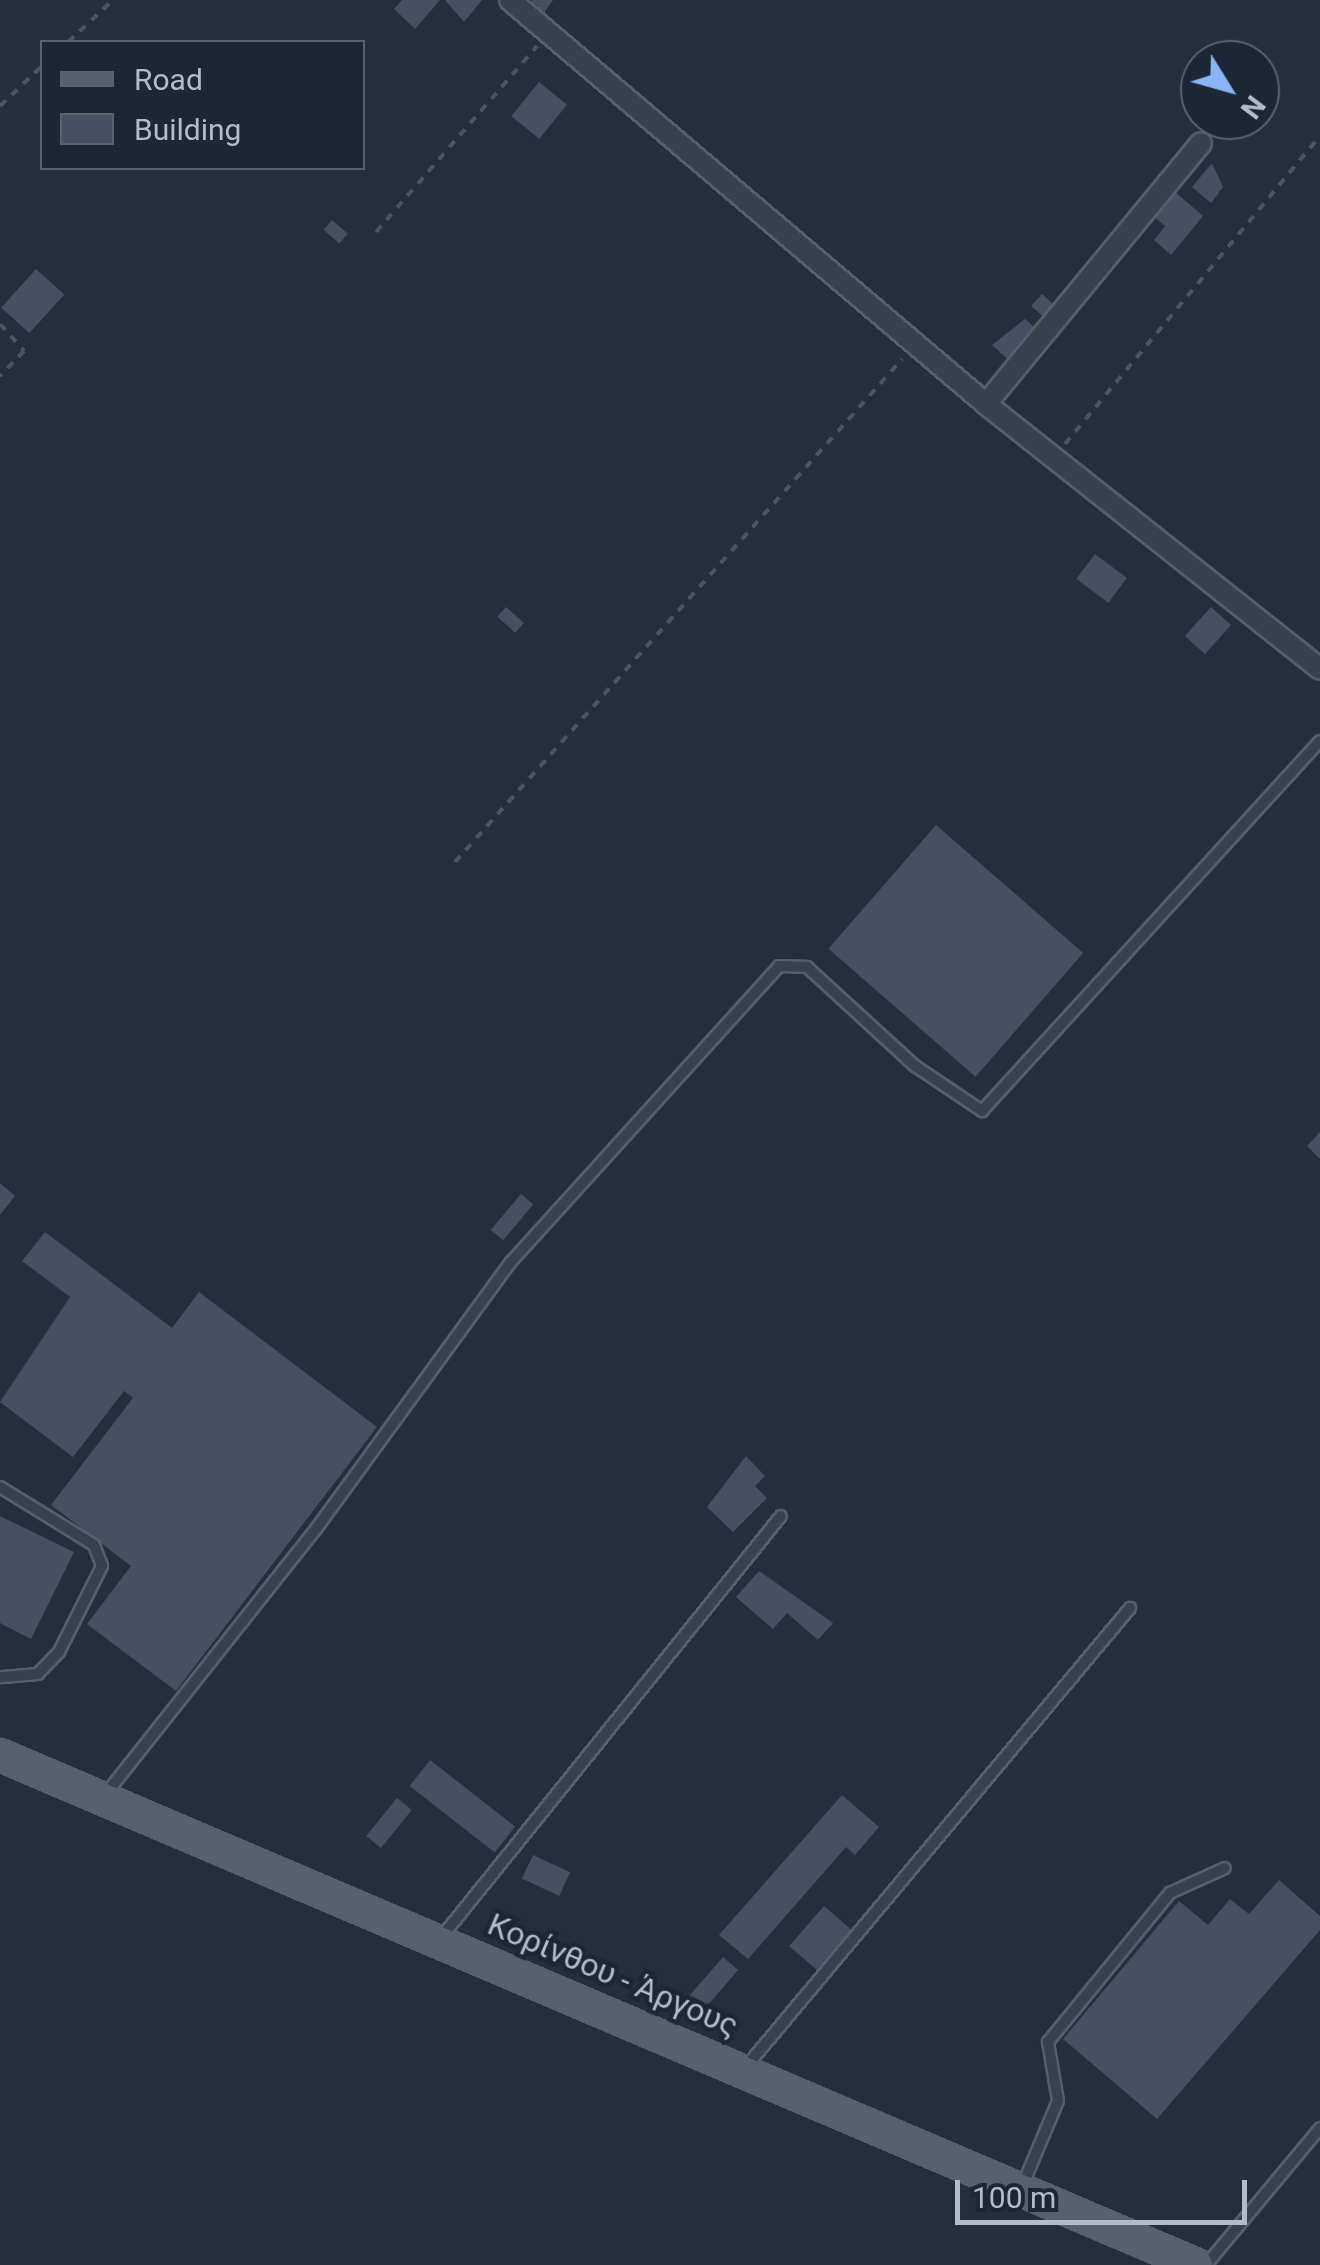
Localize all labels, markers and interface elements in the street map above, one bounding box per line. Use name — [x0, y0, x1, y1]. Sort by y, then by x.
legend — [40, 40, 365, 170]
north arrow — [1180, 40, 1280, 140]
text: Road — [134, 62, 203, 97]
text: N — [1234, 89, 1272, 125]
text: Building — [134, 112, 241, 147]
street label: Κορίνθου - Άργους — [482, 1905, 744, 2045]
scale bar — [960, 2160, 1252, 2222]
text: 100 m — [972, 2180, 1056, 2215]

